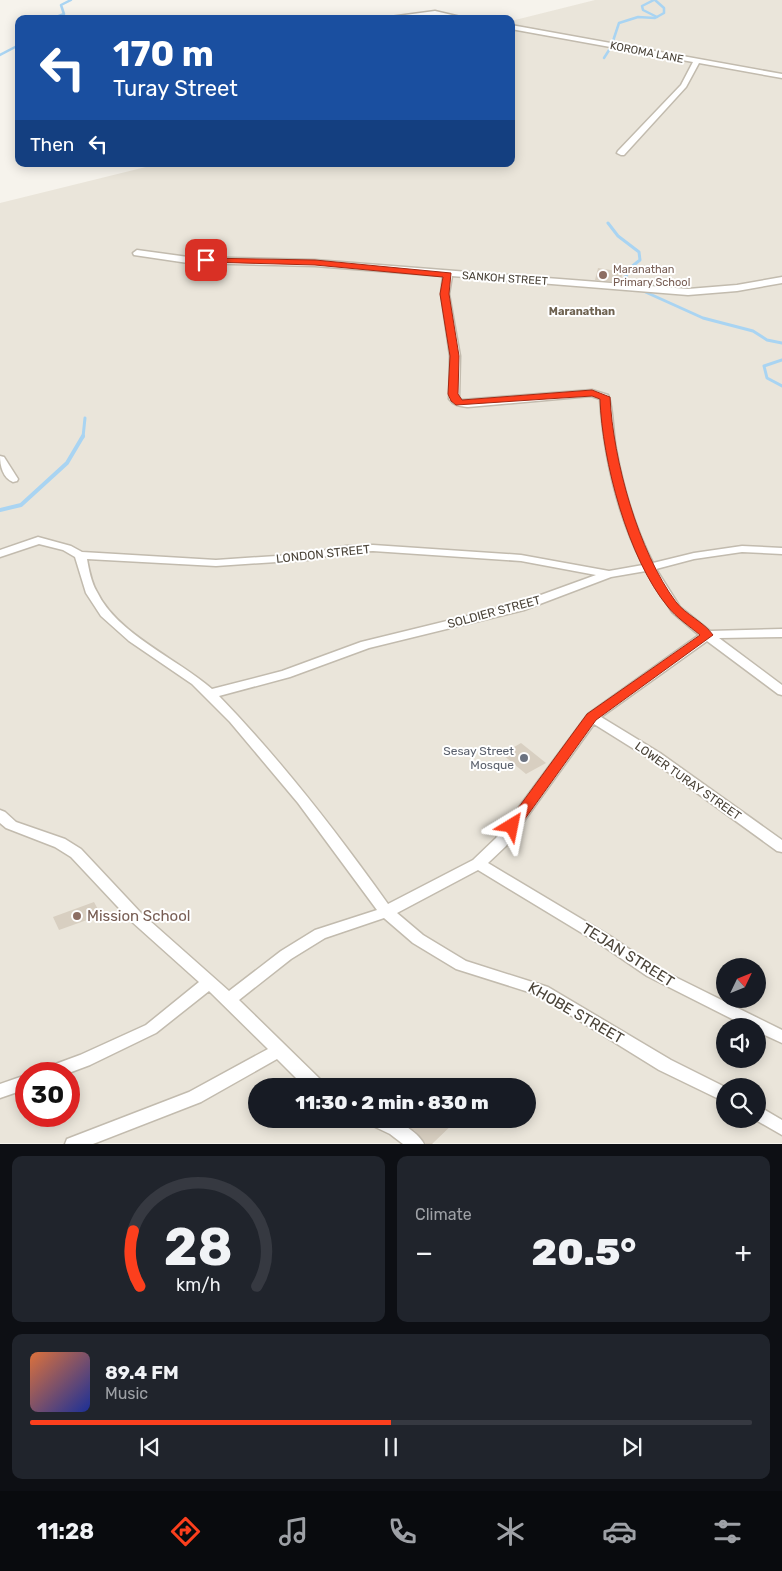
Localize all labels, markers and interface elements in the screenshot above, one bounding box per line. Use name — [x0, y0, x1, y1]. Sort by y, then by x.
text: 170 m — [113, 33, 214, 75]
icon: left — [30, 35, 95, 100]
street label: KOROMA LANE — [609, 39, 685, 66]
text: Turay Street — [113, 75, 238, 102]
icon: left — [84, 130, 112, 158]
text: Then — [30, 133, 74, 156]
pin — [185, 239, 227, 281]
icon: arrive — [192, 246, 220, 274]
place label: Maranathan Primary School — [613, 263, 690, 289]
street label: SANKOH STREET — [462, 269, 549, 288]
marker: Maranathan Primary School — [597, 269, 609, 281]
district label: Maranathan — [549, 305, 615, 318]
street label: LONDON STREET — [275, 542, 371, 566]
street label: SOLDIER STREET — [446, 593, 542, 631]
street label: LOWER TURAY STREET — [632, 739, 744, 823]
place label: Sesay Street Mosque — [443, 744, 514, 772]
marker: Sesay Street Mosque — [518, 752, 530, 764]
position arrow — [485, 799, 537, 851]
place label: Mission School — [87, 907, 190, 925]
marker: Mission School — [71, 910, 83, 922]
street label: TEJAN STREET — [578, 919, 678, 991]
north arrow — [716, 958, 766, 1008]
map controls — [716, 958, 766, 1128]
street label: KHOBE STREET — [525, 978, 627, 1048]
button: sound — [716, 1018, 766, 1068]
speed limit sign: 30 — [15, 1062, 80, 1127]
button: search — [716, 1078, 766, 1128]
text: 11:30 · 2 min · 830 m — [295, 1091, 489, 1114]
text: Climate — [415, 1205, 472, 1224]
text: 28 — [164, 1216, 233, 1278]
text: 20.5° — [531, 1229, 636, 1275]
text: − — [415, 1236, 433, 1269]
text: + — [735, 1236, 752, 1269]
text: km/h — [176, 1274, 221, 1295]
text: 89.4 FM — [105, 1361, 179, 1384]
text: Music — [105, 1384, 148, 1403]
icon: previous — [136, 1433, 164, 1461]
icon: pause — [377, 1433, 405, 1461]
icon: next — [618, 1433, 646, 1461]
icon: directions — [168, 1514, 203, 1549]
icon: music — [276, 1514, 311, 1549]
icon: phone — [385, 1514, 420, 1549]
icon: climate — [493, 1514, 528, 1549]
icon: car — [602, 1514, 637, 1549]
icon: filters — [710, 1514, 745, 1549]
text: 11:28 — [37, 1518, 94, 1545]

